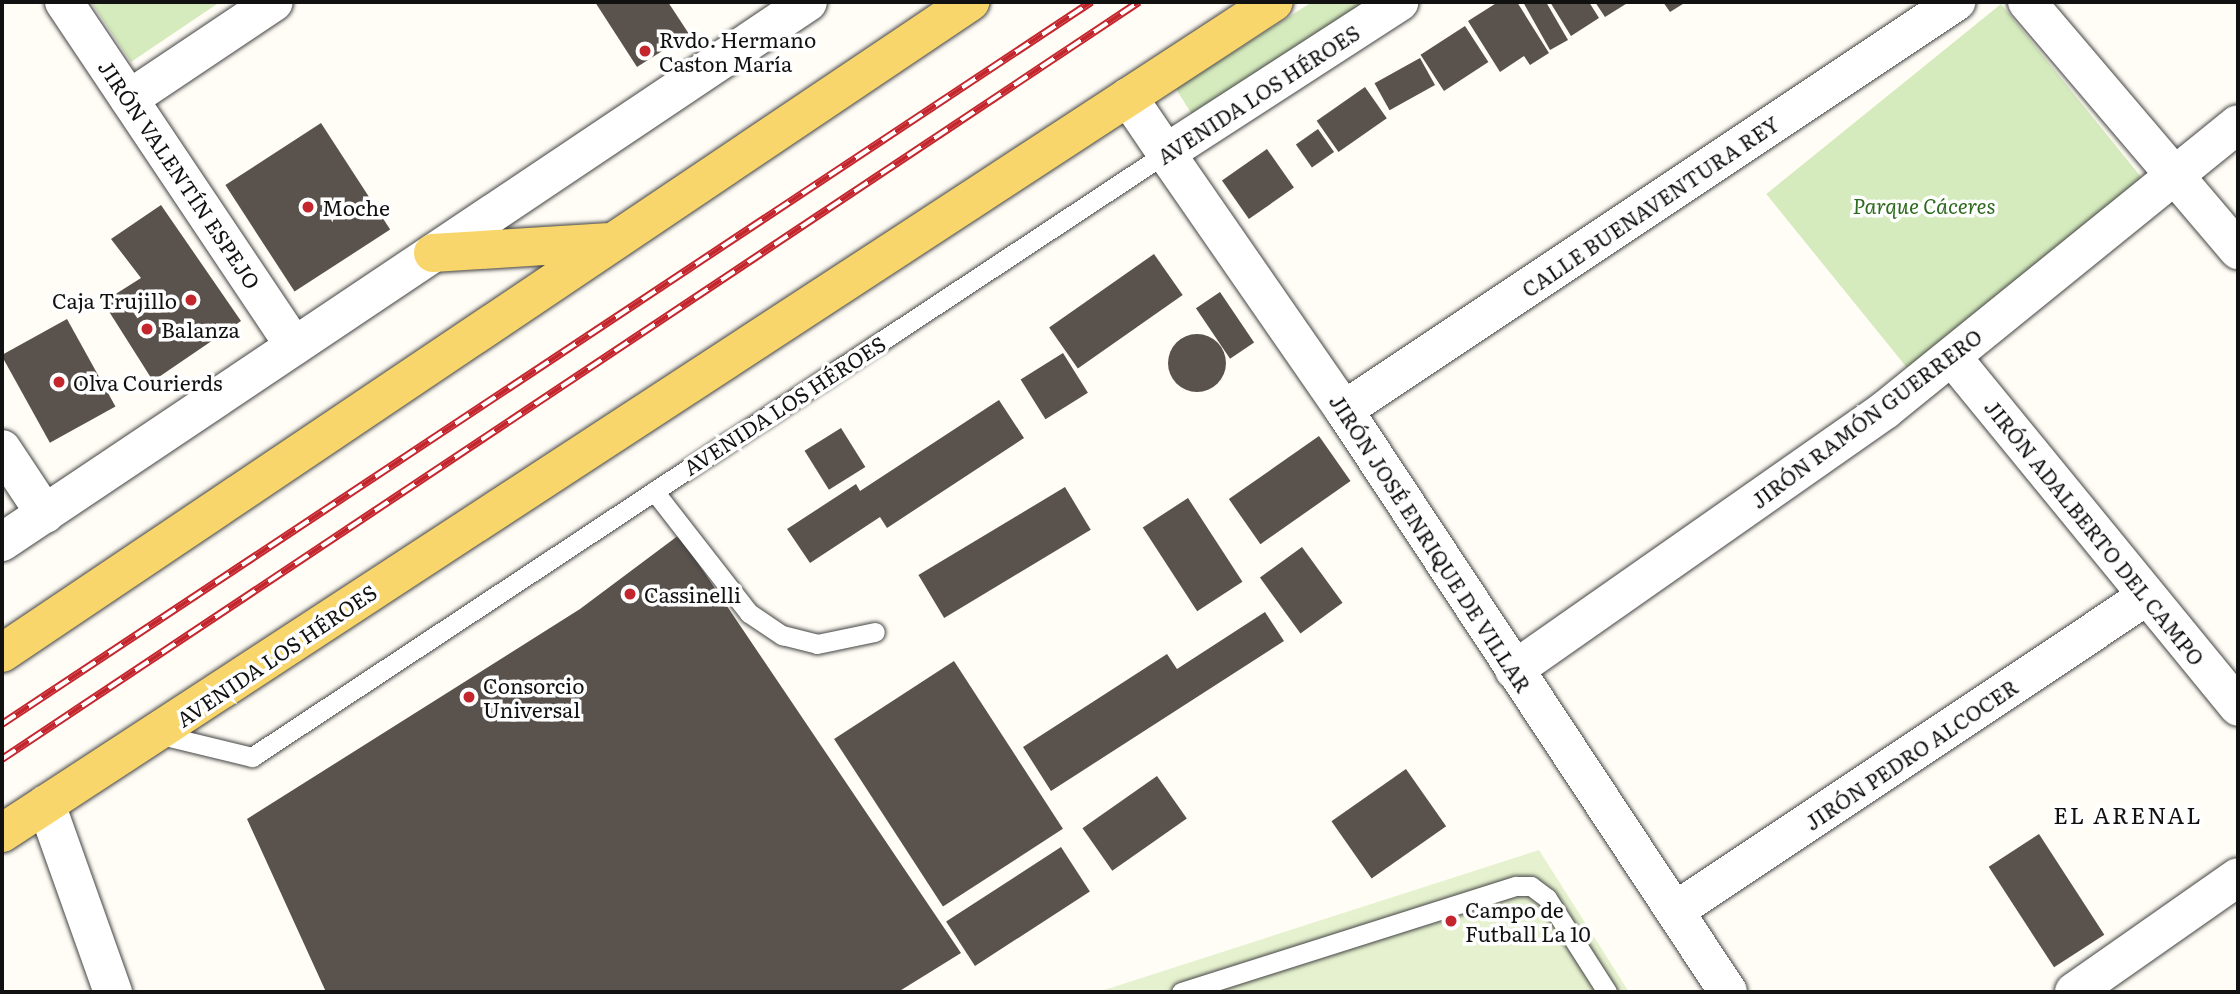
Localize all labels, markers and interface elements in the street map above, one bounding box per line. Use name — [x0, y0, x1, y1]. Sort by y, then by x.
street label: AVENIDA LOS HÉROES — [1152, 19, 1364, 169]
place label: Rvdo. Hermano Caston María — [659, 26, 816, 76]
marker: Rvdo. Hermano Caston María — [637, 43, 653, 59]
street label: JIRÓN VALENTÍN ESPEJO — [94, 55, 266, 293]
street label: CALLE BUENAVENTURA REY — [1517, 110, 1783, 302]
park label: Parque Cáceres — [1852, 192, 1996, 218]
place label: Moche — [322, 194, 390, 220]
marker: Moche — [300, 199, 316, 215]
place label: Caja Trujillo — [52, 287, 177, 313]
marker: Caja Trujillo — [183, 292, 199, 308]
place label: Balanza — [161, 316, 240, 342]
marker: Balanza — [139, 321, 155, 337]
street label: JIRÓN RAMÓN GUERRERO — [1746, 323, 1986, 513]
street label: AVENIDA LOS HÉROES — [678, 330, 890, 480]
place label: Olva Courierds — [73, 369, 223, 395]
marker: Olva Courierds — [51, 374, 67, 390]
street label: JIRÓN JOSÉ ENRIQUE DE VILLAR — [1325, 389, 1537, 697]
street label: JIRÓN ADALBERTO DEL CAMPO — [1980, 394, 2210, 670]
street label: AVENIDA LOS HÉROES — [171, 579, 381, 731]
place label: Cassinelli — [644, 581, 741, 607]
marker: Cassinelli — [622, 586, 638, 602]
place label: Consorcio Universal — [483, 672, 585, 722]
street label: JIRÓN PEDRO ALCOCER — [1800, 673, 2022, 835]
marker: Consorcio Universal — [461, 689, 477, 705]
district label: EL ARENAL — [2054, 800, 2202, 828]
place label: Campo de Futball La 10 — [1465, 896, 1591, 946]
marker: Campo de Futball La 10 — [1443, 913, 1459, 929]

